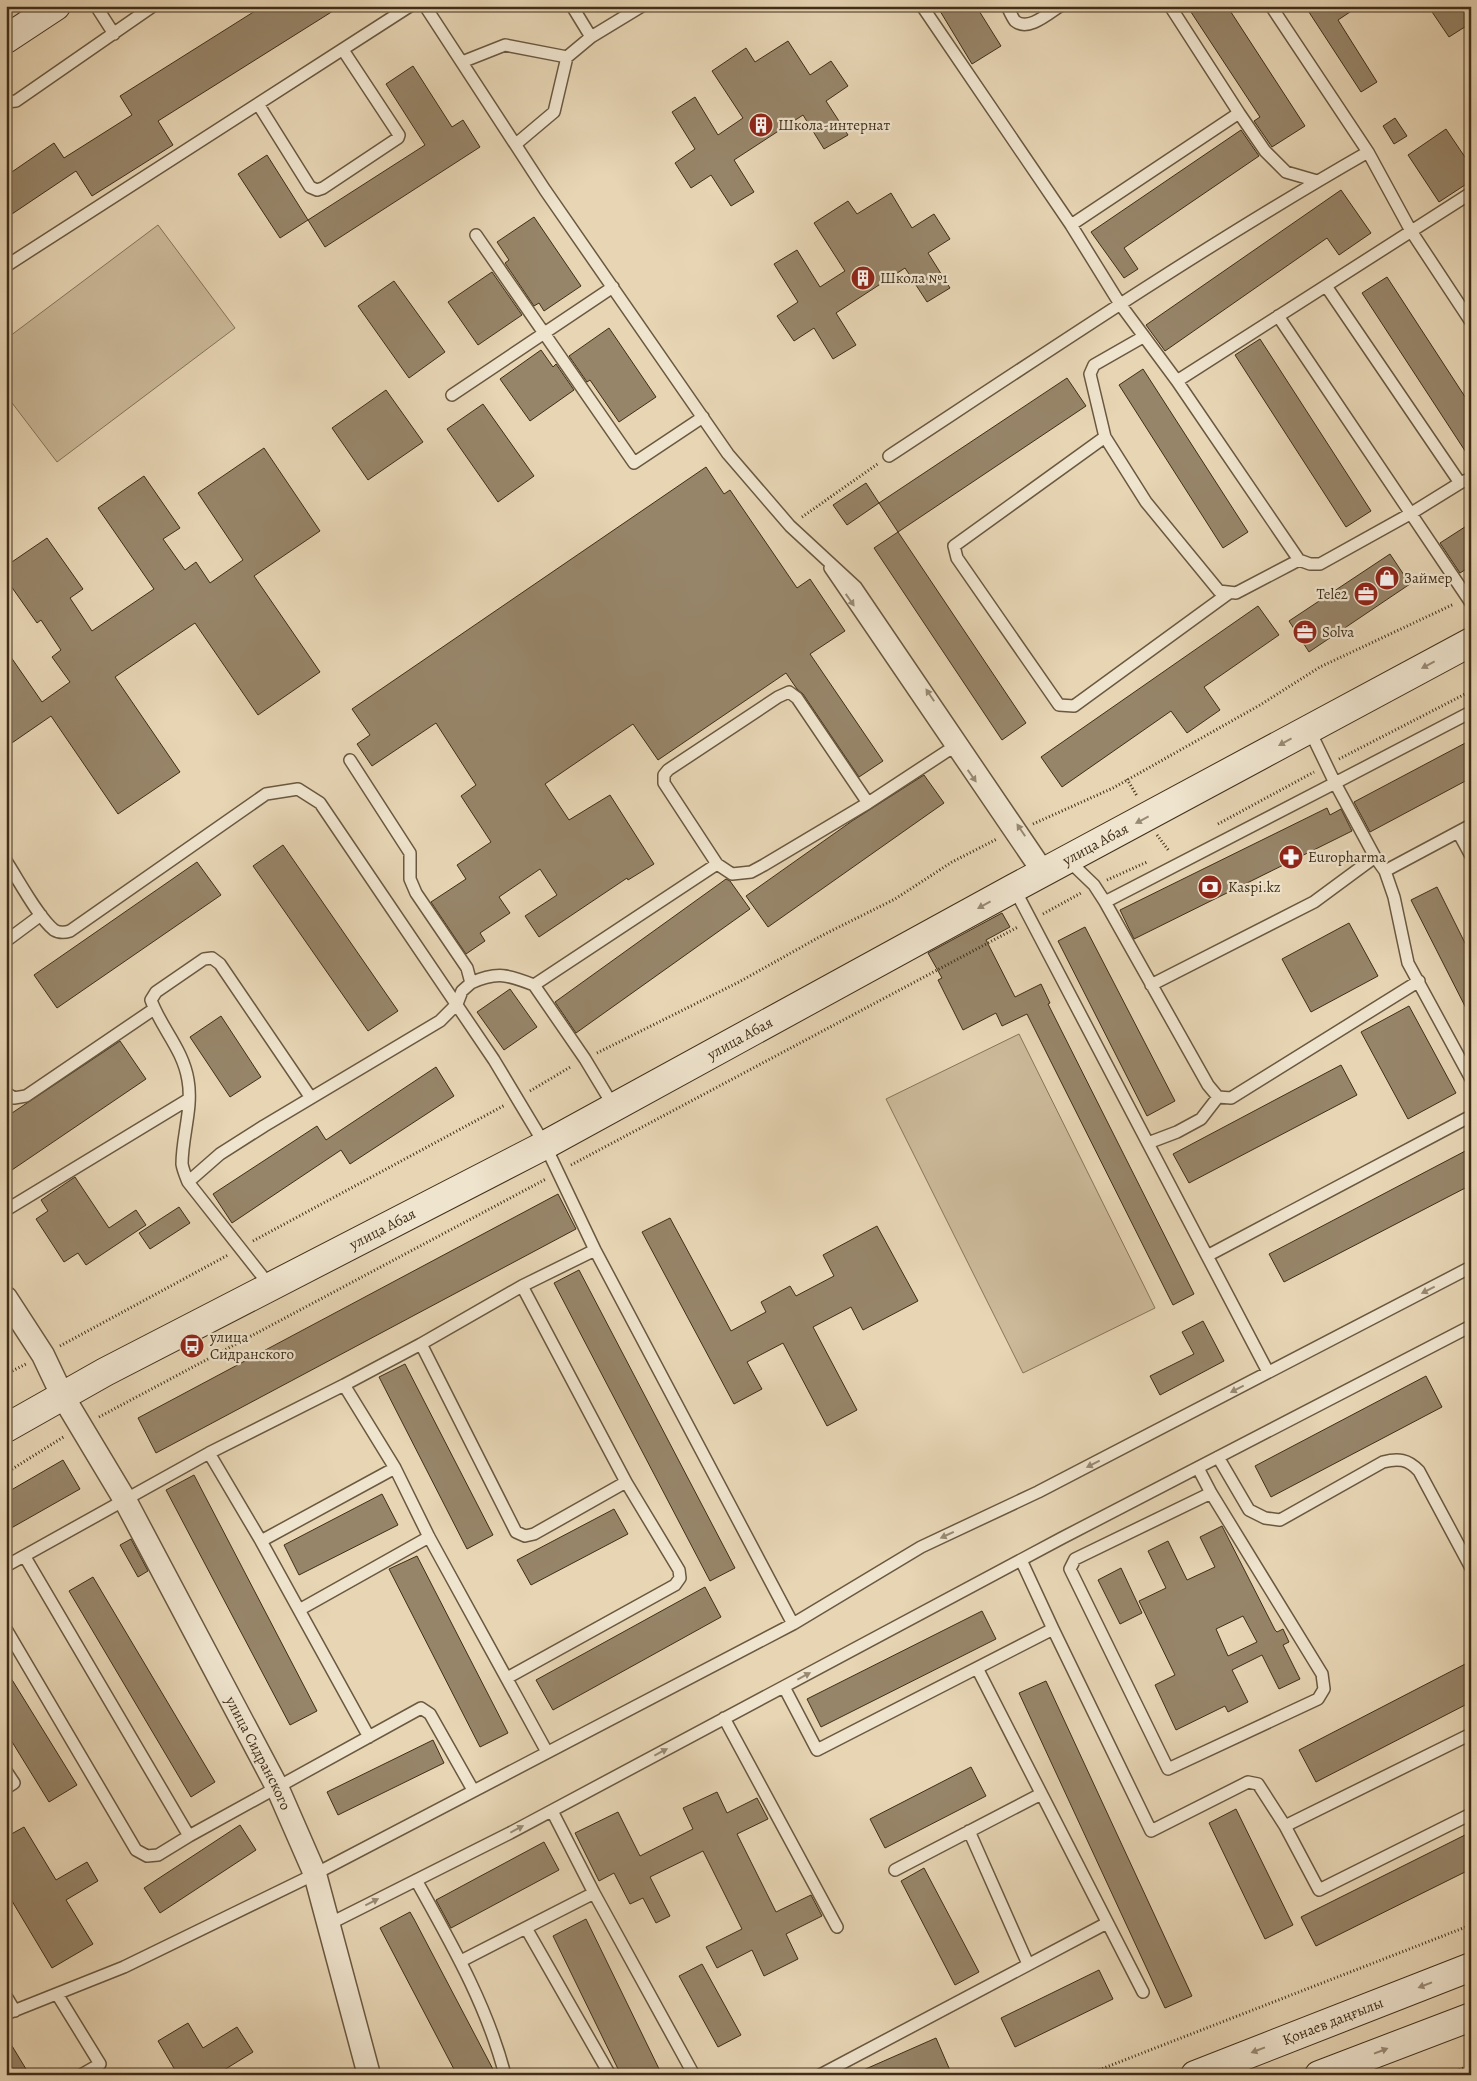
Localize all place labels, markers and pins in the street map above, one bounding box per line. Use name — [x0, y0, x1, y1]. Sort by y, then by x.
building icon: Школа-интернат — [748, 112, 774, 138]
place label: Школа-интернат — [778, 115, 891, 135]
building icon: Школа №1 — [850, 265, 876, 291]
place label: Школа №1 — [880, 268, 948, 288]
shop icon: Займер — [1374, 565, 1400, 591]
place label: Займер — [1404, 568, 1453, 588]
office icon: Tele2 — [1353, 581, 1379, 607]
place label: Tele2 — [1316, 584, 1348, 604]
office icon: Solva — [1292, 619, 1318, 645]
place label: Solva — [1322, 622, 1354, 642]
pharmacy icon: Europharma — [1278, 844, 1304, 870]
place label: Europharma — [1308, 847, 1386, 867]
bank icon: Kaspi.kz — [1197, 874, 1223, 900]
place label: Kaspi.kz — [1228, 877, 1281, 897]
place label: улица Сидранского — [209, 1327, 294, 1364]
bus stop icon: улица Сидранского — [179, 1333, 205, 1359]

